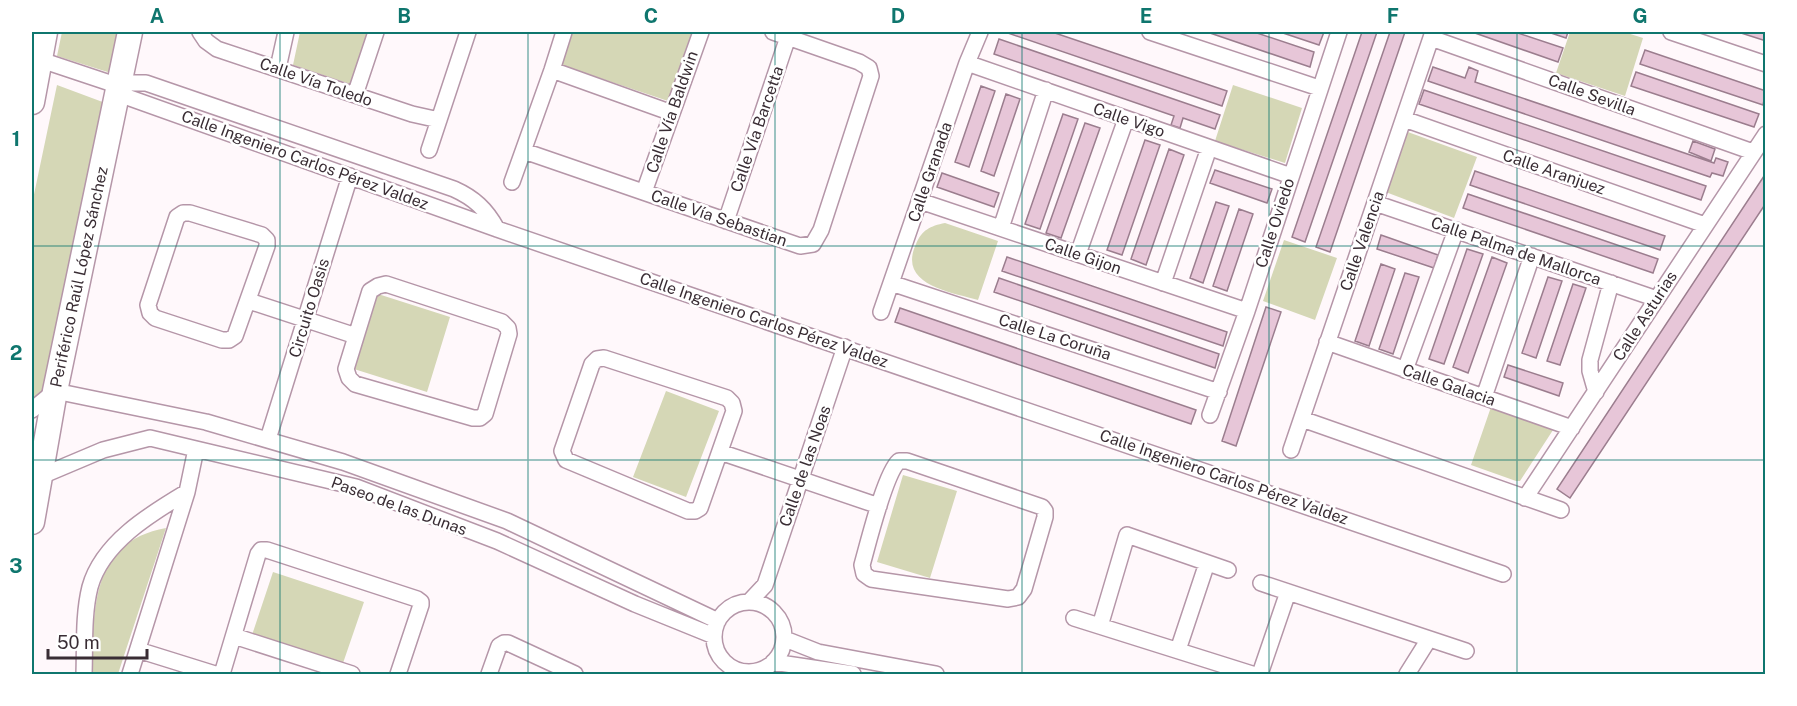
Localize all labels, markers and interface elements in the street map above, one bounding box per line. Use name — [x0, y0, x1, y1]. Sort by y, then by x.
text: A — [150, 4, 164, 28]
text: B — [397, 4, 411, 28]
text: C — [644, 4, 658, 28]
text: D — [891, 4, 905, 28]
text: E — [1140, 4, 1152, 28]
text: F — [1387, 4, 1399, 28]
text: G — [1632, 4, 1648, 28]
street label: Calle Vía Baldwin — [642, 48, 702, 176]
street label: Calle Vía Toledo — [257, 54, 375, 110]
street label: Calle Vía Barcetta — [727, 63, 787, 195]
street label: Calle Sevilla — [1546, 70, 1638, 120]
street label: Calle Vigo — [1091, 99, 1167, 141]
street label: Calle Ingeniero Carlos Pérez Valdez — [179, 106, 431, 214]
street label: Calle Granada — [904, 119, 956, 225]
text: 1 — [12, 127, 20, 151]
street label: Calle Aranjuez — [1500, 146, 1608, 199]
street label: Periférico Raúl López Sánchez — [46, 165, 112, 389]
street label: Calle Oviedo — [1252, 176, 1298, 270]
street label: Calle Vía Sebastian — [648, 186, 790, 250]
street label: Calle Valencia — [1336, 189, 1388, 293]
street label: Calle Palma de Mallorca — [1428, 213, 1604, 289]
street label: Calle Gijon — [1042, 234, 1124, 278]
street label: Circuito Oasis — [285, 256, 333, 360]
street label: Calle Ingeniero Carlos Pérez Valdez — [637, 268, 891, 372]
street label: Calle Asturias — [1609, 268, 1681, 364]
street label: Calle La Coruña — [996, 310, 1114, 364]
text: 2 — [10, 341, 22, 365]
street label: Calle Galacia — [1400, 360, 1498, 410]
street label: Calle de las Noas — [775, 403, 835, 529]
street label: Calle Ingeniero Carlos Pérez Valdez — [1097, 425, 1351, 529]
street label: Paseo de las Dunas — [329, 473, 469, 539]
text: 3 — [9, 554, 23, 578]
scale bar — [48, 622, 147, 660]
text: 50 m — [57, 632, 100, 653]

